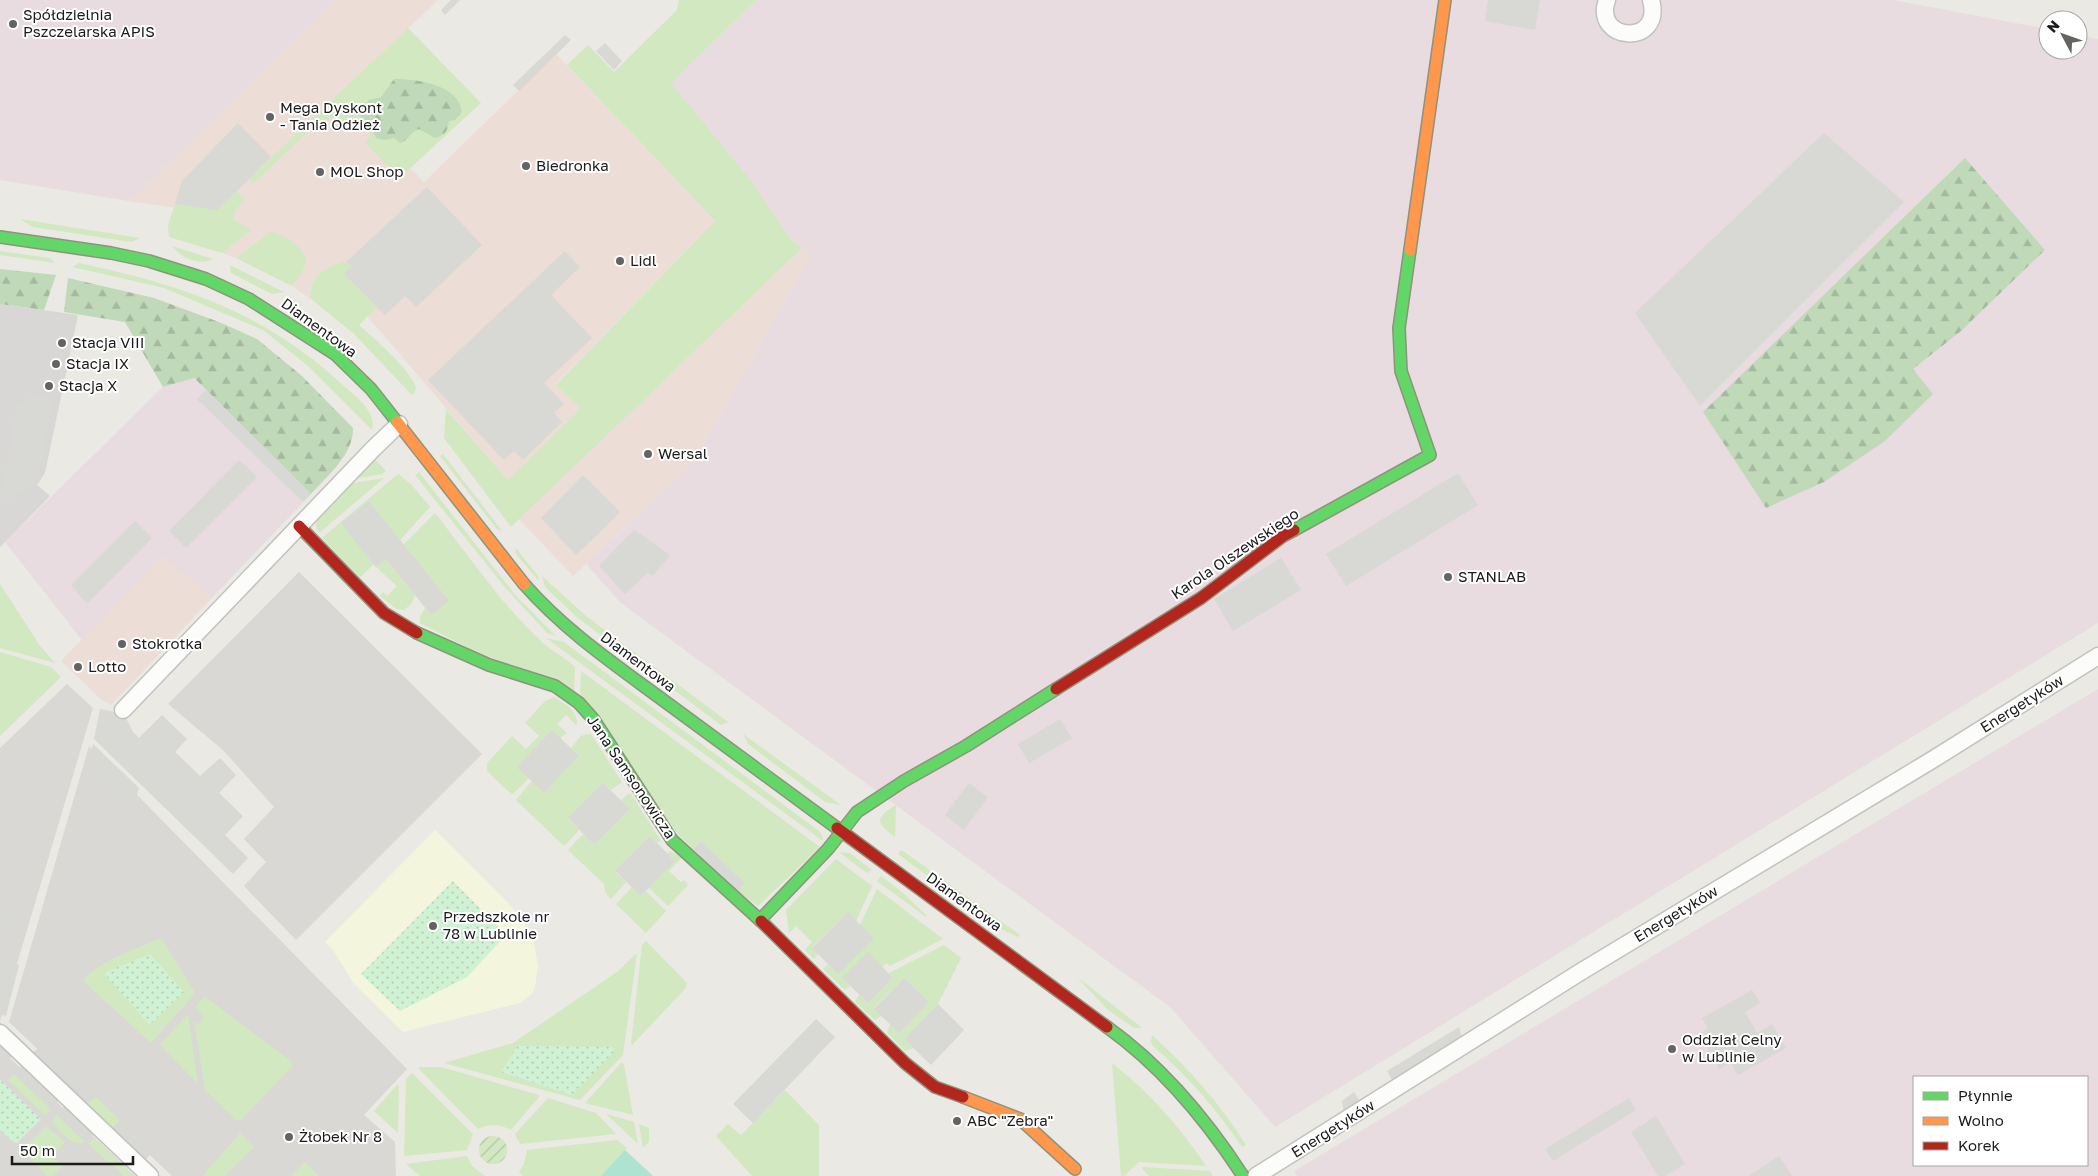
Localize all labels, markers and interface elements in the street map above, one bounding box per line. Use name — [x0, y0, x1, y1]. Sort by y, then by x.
place label: Spółdzielnia Pszczelarska APIS — [23, 5, 155, 40]
north arrow — [2038, 10, 2088, 60]
text: N — [2043, 17, 2063, 36]
marker: Spółdzielnia Pszczelarska APIS — [7, 18, 19, 30]
place label: Mega Dyskont - Tania Odżież — [280, 98, 382, 133]
marker: Mega Dyskont - Tania Odżież — [264, 111, 276, 123]
place label: Biedronka — [536, 156, 609, 174]
marker: Biedronka — [520, 160, 532, 172]
place label: MOL Shop — [330, 162, 403, 180]
marker: MOL Shop — [314, 166, 326, 178]
place label: Lidl — [630, 251, 657, 269]
marker: Lidl — [614, 255, 626, 267]
street label: Diamentowa — [278, 294, 361, 361]
place label: Stacja VIII — [72, 333, 144, 351]
marker: Stacja VIII — [56, 337, 68, 349]
place label: Stacja IX — [66, 354, 129, 372]
marker: Stacja IX — [50, 358, 62, 370]
place label: Stacja X — [59, 376, 117, 394]
marker: Stacja X — [43, 380, 55, 392]
place label: Wersal — [658, 444, 708, 462]
marker: Wersal — [642, 448, 654, 460]
street label: Karola Olszewskiego — [1167, 504, 1302, 603]
place label: STANLAB — [1458, 567, 1526, 585]
marker: STANLAB — [1442, 571, 1454, 583]
street label: Diamentowa — [598, 627, 680, 695]
place label: Stokrotka — [132, 634, 202, 652]
marker: Stokrotka — [116, 638, 128, 650]
place label: Lotto — [88, 657, 126, 675]
marker: Lotto — [72, 661, 84, 673]
street label: Energetyków — [1977, 670, 2066, 736]
street label: Jana Samsonowicza — [584, 711, 680, 842]
street label: Diamentowa — [923, 868, 1006, 935]
street label: Energetyków — [1630, 881, 1721, 945]
place label: Przedszkole nr 78 w Lublinie — [443, 907, 550, 942]
marker: Przedszkole nr 78 w Lublinie — [427, 920, 439, 932]
place label: Oddział Celny w Lublinie — [1682, 1030, 1782, 1065]
marker: Oddział Celny w Lublinie — [1666, 1043, 1678, 1055]
legend — [1913, 1076, 2088, 1166]
text: Płynnie — [1958, 1086, 2013, 1104]
street label: Energetyków — [1288, 1095, 1377, 1161]
place label: ABC "Zebra" — [967, 1111, 1053, 1129]
text: Wolno — [1958, 1111, 2004, 1129]
marker: ABC "Zebra" — [951, 1115, 963, 1127]
place label: Żłobek Nr 8 — [299, 1127, 382, 1145]
marker: Żłobek Nr 8 — [283, 1131, 295, 1143]
scale bar — [12, 1134, 134, 1166]
text: Korek — [1958, 1136, 2000, 1154]
text: 50 m — [20, 1141, 55, 1159]

